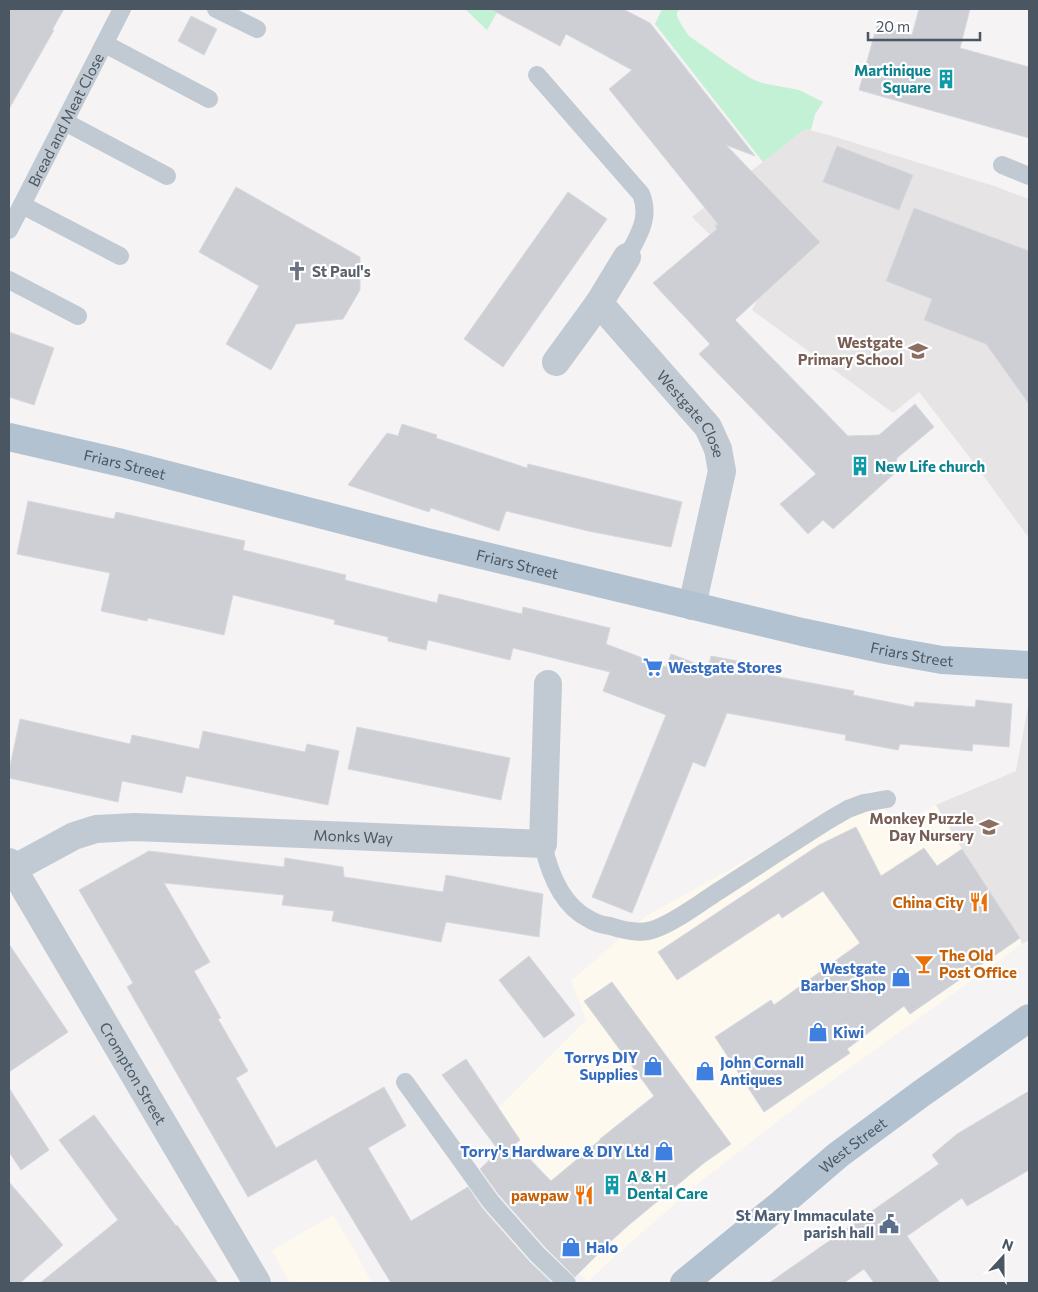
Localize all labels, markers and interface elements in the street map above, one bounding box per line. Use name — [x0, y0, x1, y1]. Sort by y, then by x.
scale bar — [868, 10, 980, 42]
text: 20 m — [876, 17, 910, 35]
street label: Bread and Meat Close — [24, 50, 107, 189]
place label: Martinique Square — [854, 61, 931, 96]
building icon: Martinique Square — [935, 68, 957, 90]
church icon: St Paul's — [286, 260, 308, 282]
place label: St Paul's — [312, 262, 371, 280]
place label: Westgate Primary School — [798, 333, 903, 368]
school or university icon: Westgate Primary School — [907, 340, 929, 362]
street label: Westgate Close — [653, 366, 728, 459]
street label: Friars Street — [82, 445, 168, 483]
building icon: New Life church — [849, 455, 871, 477]
place label: New Life church — [875, 457, 985, 475]
street label: Friars Street — [474, 545, 560, 582]
street label: Friars Street — [869, 638, 954, 670]
supermarket icon: Westgate Stores — [642, 656, 664, 678]
place label: Westgate Stores — [668, 658, 782, 676]
place label: Monkey Puzzle Day Nursery — [869, 809, 975, 844]
school or university icon: Monkey Puzzle Day Nursery — [978, 816, 1000, 838]
street label: Monks Way — [313, 825, 394, 847]
restaurant icon: China City — [968, 891, 990, 913]
place label: China City — [892, 893, 965, 911]
place label: The Old Post Office — [939, 946, 1017, 981]
bar icon: The Old Post Office — [913, 953, 935, 975]
place label: Westgate Barber Shop — [801, 959, 886, 994]
shop icon: Westgate Barber Shop — [890, 966, 912, 988]
street label: Crompton Street — [96, 1019, 170, 1128]
shop icon: Kiwi — [807, 1021, 829, 1043]
place label: Kiwi — [833, 1023, 864, 1041]
place label: Torrys DIY Supplies — [564, 1048, 638, 1083]
place label: John Cornall Antiques — [720, 1053, 804, 1088]
shop icon: Torrys DIY Supplies — [642, 1055, 664, 1077]
shop icon: John Cornall Antiques — [694, 1060, 716, 1082]
street label: West Street — [815, 1113, 890, 1176]
shop icon: Torry's Hardware & DIY Ltd — [653, 1140, 675, 1162]
place label: Torry's Hardware & DIY Ltd — [460, 1142, 649, 1160]
place label: A & H Dental Care — [627, 1167, 708, 1202]
building icon: A & H Dental Care — [601, 1174, 623, 1196]
restaurant icon: pawpaw — [573, 1184, 595, 1206]
place label: pawpaw — [511, 1186, 570, 1204]
place label: St Mary Immaculate parish hall — [736, 1206, 874, 1241]
public building icon: St Mary Immaculate parish hall — [878, 1213, 900, 1235]
north arrow — [978, 1232, 1028, 1282]
text: N — [1000, 1235, 1016, 1254]
shop icon: Halo — [560, 1236, 582, 1258]
place label: Halo — [586, 1238, 618, 1256]

